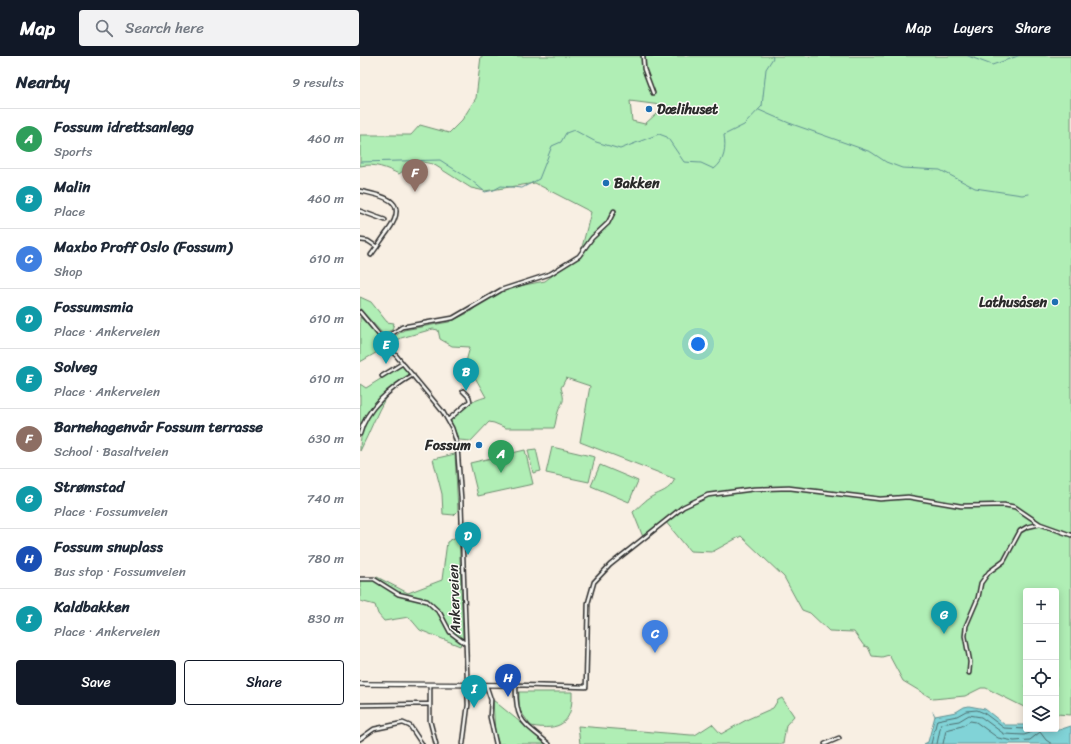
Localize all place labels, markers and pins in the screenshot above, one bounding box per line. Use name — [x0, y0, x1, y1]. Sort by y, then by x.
place label: Dælihuset — [657, 97, 719, 122]
marker: Dælihuset — [644, 104, 654, 114]
pin: F — [402, 159, 428, 192]
place label: Bakken — [614, 171, 660, 196]
marker: Bakken — [601, 178, 611, 188]
place label: Lathusåsen — [979, 290, 1047, 315]
marker: Lathusåsen — [1050, 297, 1060, 307]
pin: E — [373, 331, 399, 364]
pin: B — [453, 358, 479, 391]
place label: Fossum — [424, 433, 471, 458]
marker: Fossum — [474, 440, 484, 450]
pin: A — [488, 440, 514, 473]
pin: D — [455, 522, 481, 555]
pin: G — [931, 601, 957, 634]
pin: C — [642, 620, 668, 653]
pin: H — [495, 664, 521, 697]
pin: I — [461, 675, 487, 708]

